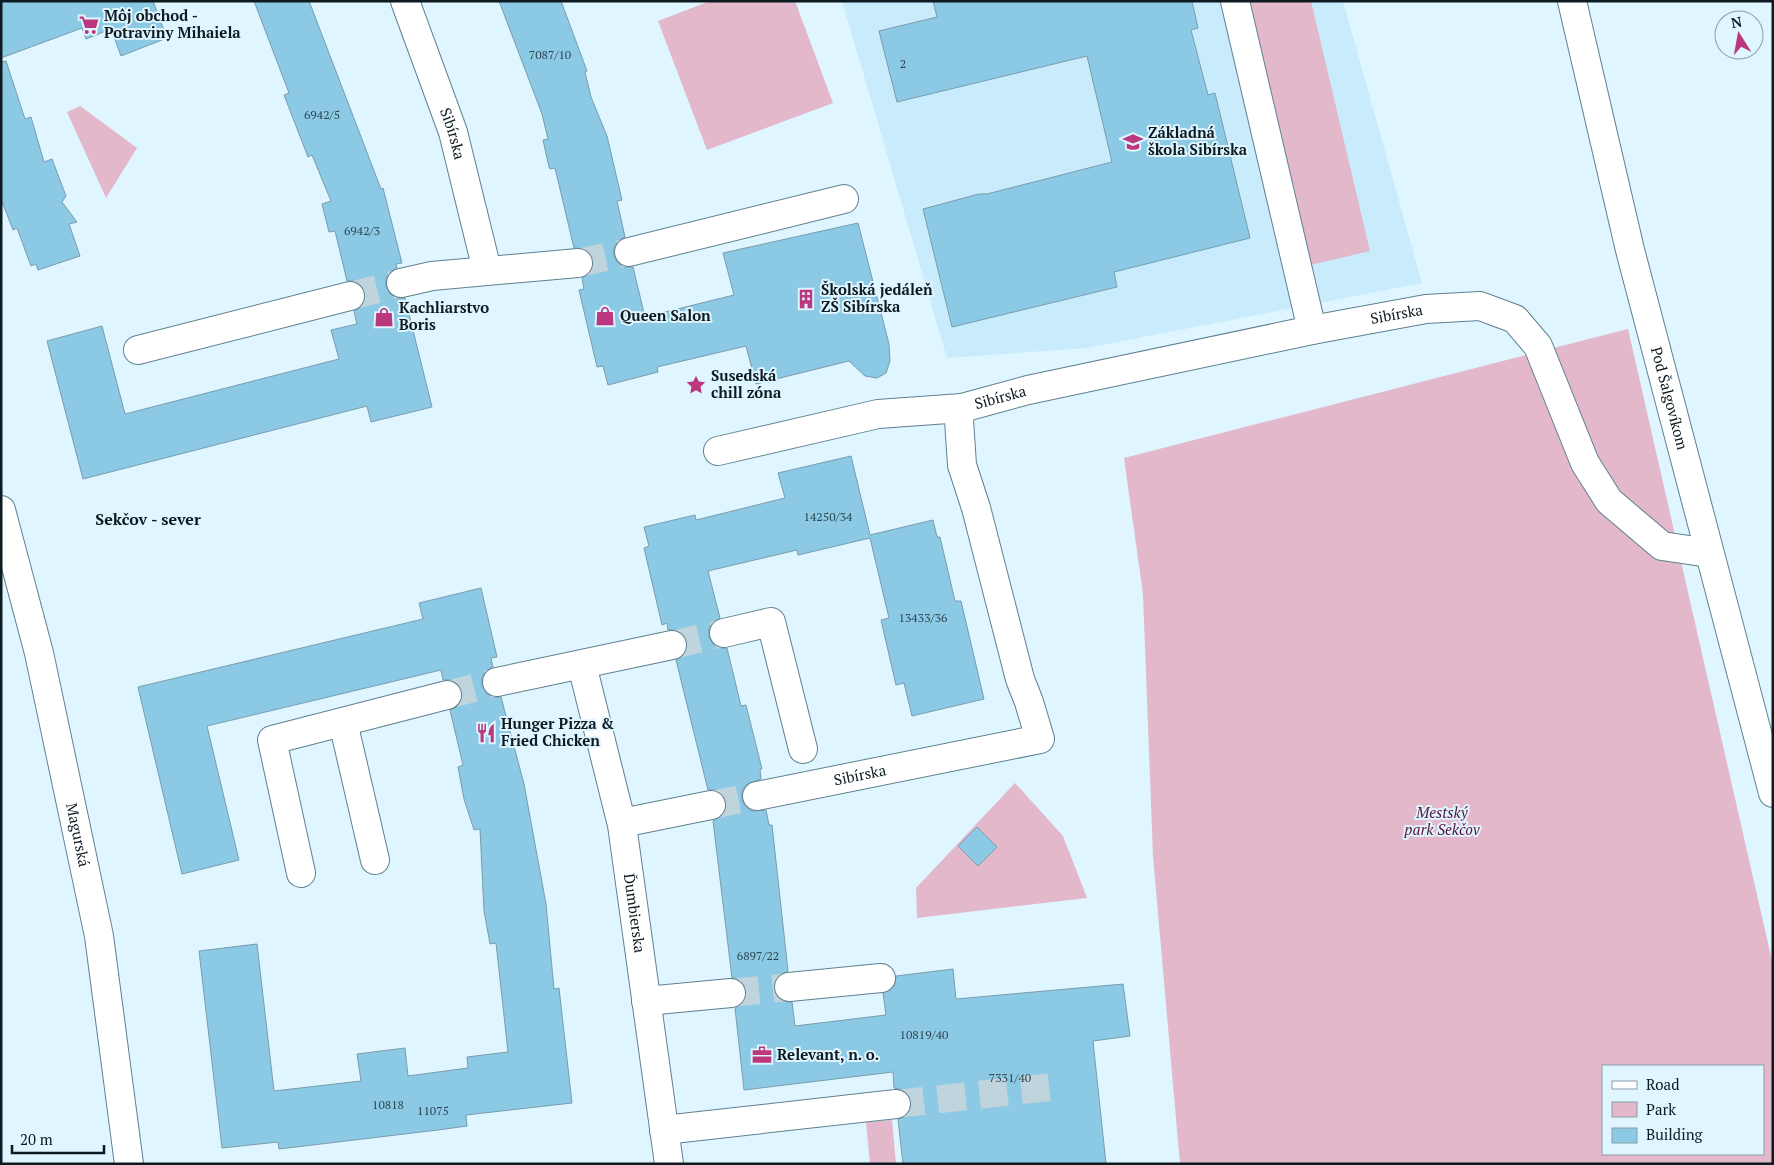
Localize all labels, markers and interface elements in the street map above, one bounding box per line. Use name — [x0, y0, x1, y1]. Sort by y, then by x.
place label: Môj obchod - Potraviny Mihaiela — [104, 5, 241, 42]
north arrow — [1714, 10, 1764, 60]
text: N — [1729, 11, 1744, 32]
supermarket icon: Môj obchod - Potraviny Mihaiela — [78, 14, 100, 36]
house number: 7087/10 — [529, 47, 571, 62]
house number: 2 — [900, 56, 906, 71]
street label: Sibírska — [436, 105, 470, 162]
house number: 6942/5 — [304, 107, 340, 122]
place label: Základná škola Sibírska — [1148, 122, 1248, 159]
school or university icon: Základná škola Sibírska — [1122, 131, 1144, 153]
house number: 6942/3 — [344, 223, 380, 238]
place label: Školská jedáleň ZŠ Sibírska — [821, 279, 933, 316]
building icon: Školská jedáleň ZŠ Sibírska — [795, 288, 817, 310]
place label: Kachliarstvo Boris — [399, 297, 489, 334]
street label: Sibírska — [1369, 299, 1425, 328]
shop icon: Queen Salon — [594, 305, 616, 327]
place label: Queen Salon — [620, 305, 711, 325]
shop icon: Kachliarstvo Boris — [373, 306, 395, 328]
street label: Pod Šalgovíkom — [1647, 344, 1693, 452]
place label: Susedská chill zóna — [711, 365, 782, 402]
place icon: Susedská chill zóna — [685, 374, 707, 396]
street label: Sibírska — [972, 380, 1029, 413]
district label: Sekčov - sever — [95, 508, 201, 530]
house number: 14250/34 — [804, 509, 853, 524]
house number: 13433/36 — [899, 610, 948, 625]
place label: Hunger Pizza & Fried Chicken — [501, 713, 614, 750]
restaurant icon: Hunger Pizza & Fried Chicken — [475, 722, 497, 744]
street label: Sibírska — [832, 759, 888, 789]
street label: Magurská — [62, 801, 95, 869]
park label: Mestský park Sekčov — [1404, 802, 1480, 839]
street label: Ďumbierska — [620, 872, 651, 955]
house number: 6897/22 — [737, 948, 779, 963]
house number: 10819/40 — [900, 1027, 948, 1042]
office icon: Relevant, n. o. — [751, 1044, 773, 1066]
place label: Relevant, n. o. — [777, 1044, 879, 1064]
legend — [1602, 1065, 1764, 1155]
house number: 7331/40 — [989, 1070, 1031, 1085]
text: Road — [1646, 1074, 1679, 1094]
house number: 10818 — [372, 1097, 404, 1112]
text: Park — [1646, 1099, 1676, 1119]
house number: 11075 — [417, 1103, 449, 1118]
scale bar — [12, 1122, 105, 1154]
text: Building — [1646, 1124, 1704, 1144]
text: 20 m — [20, 1129, 53, 1149]

